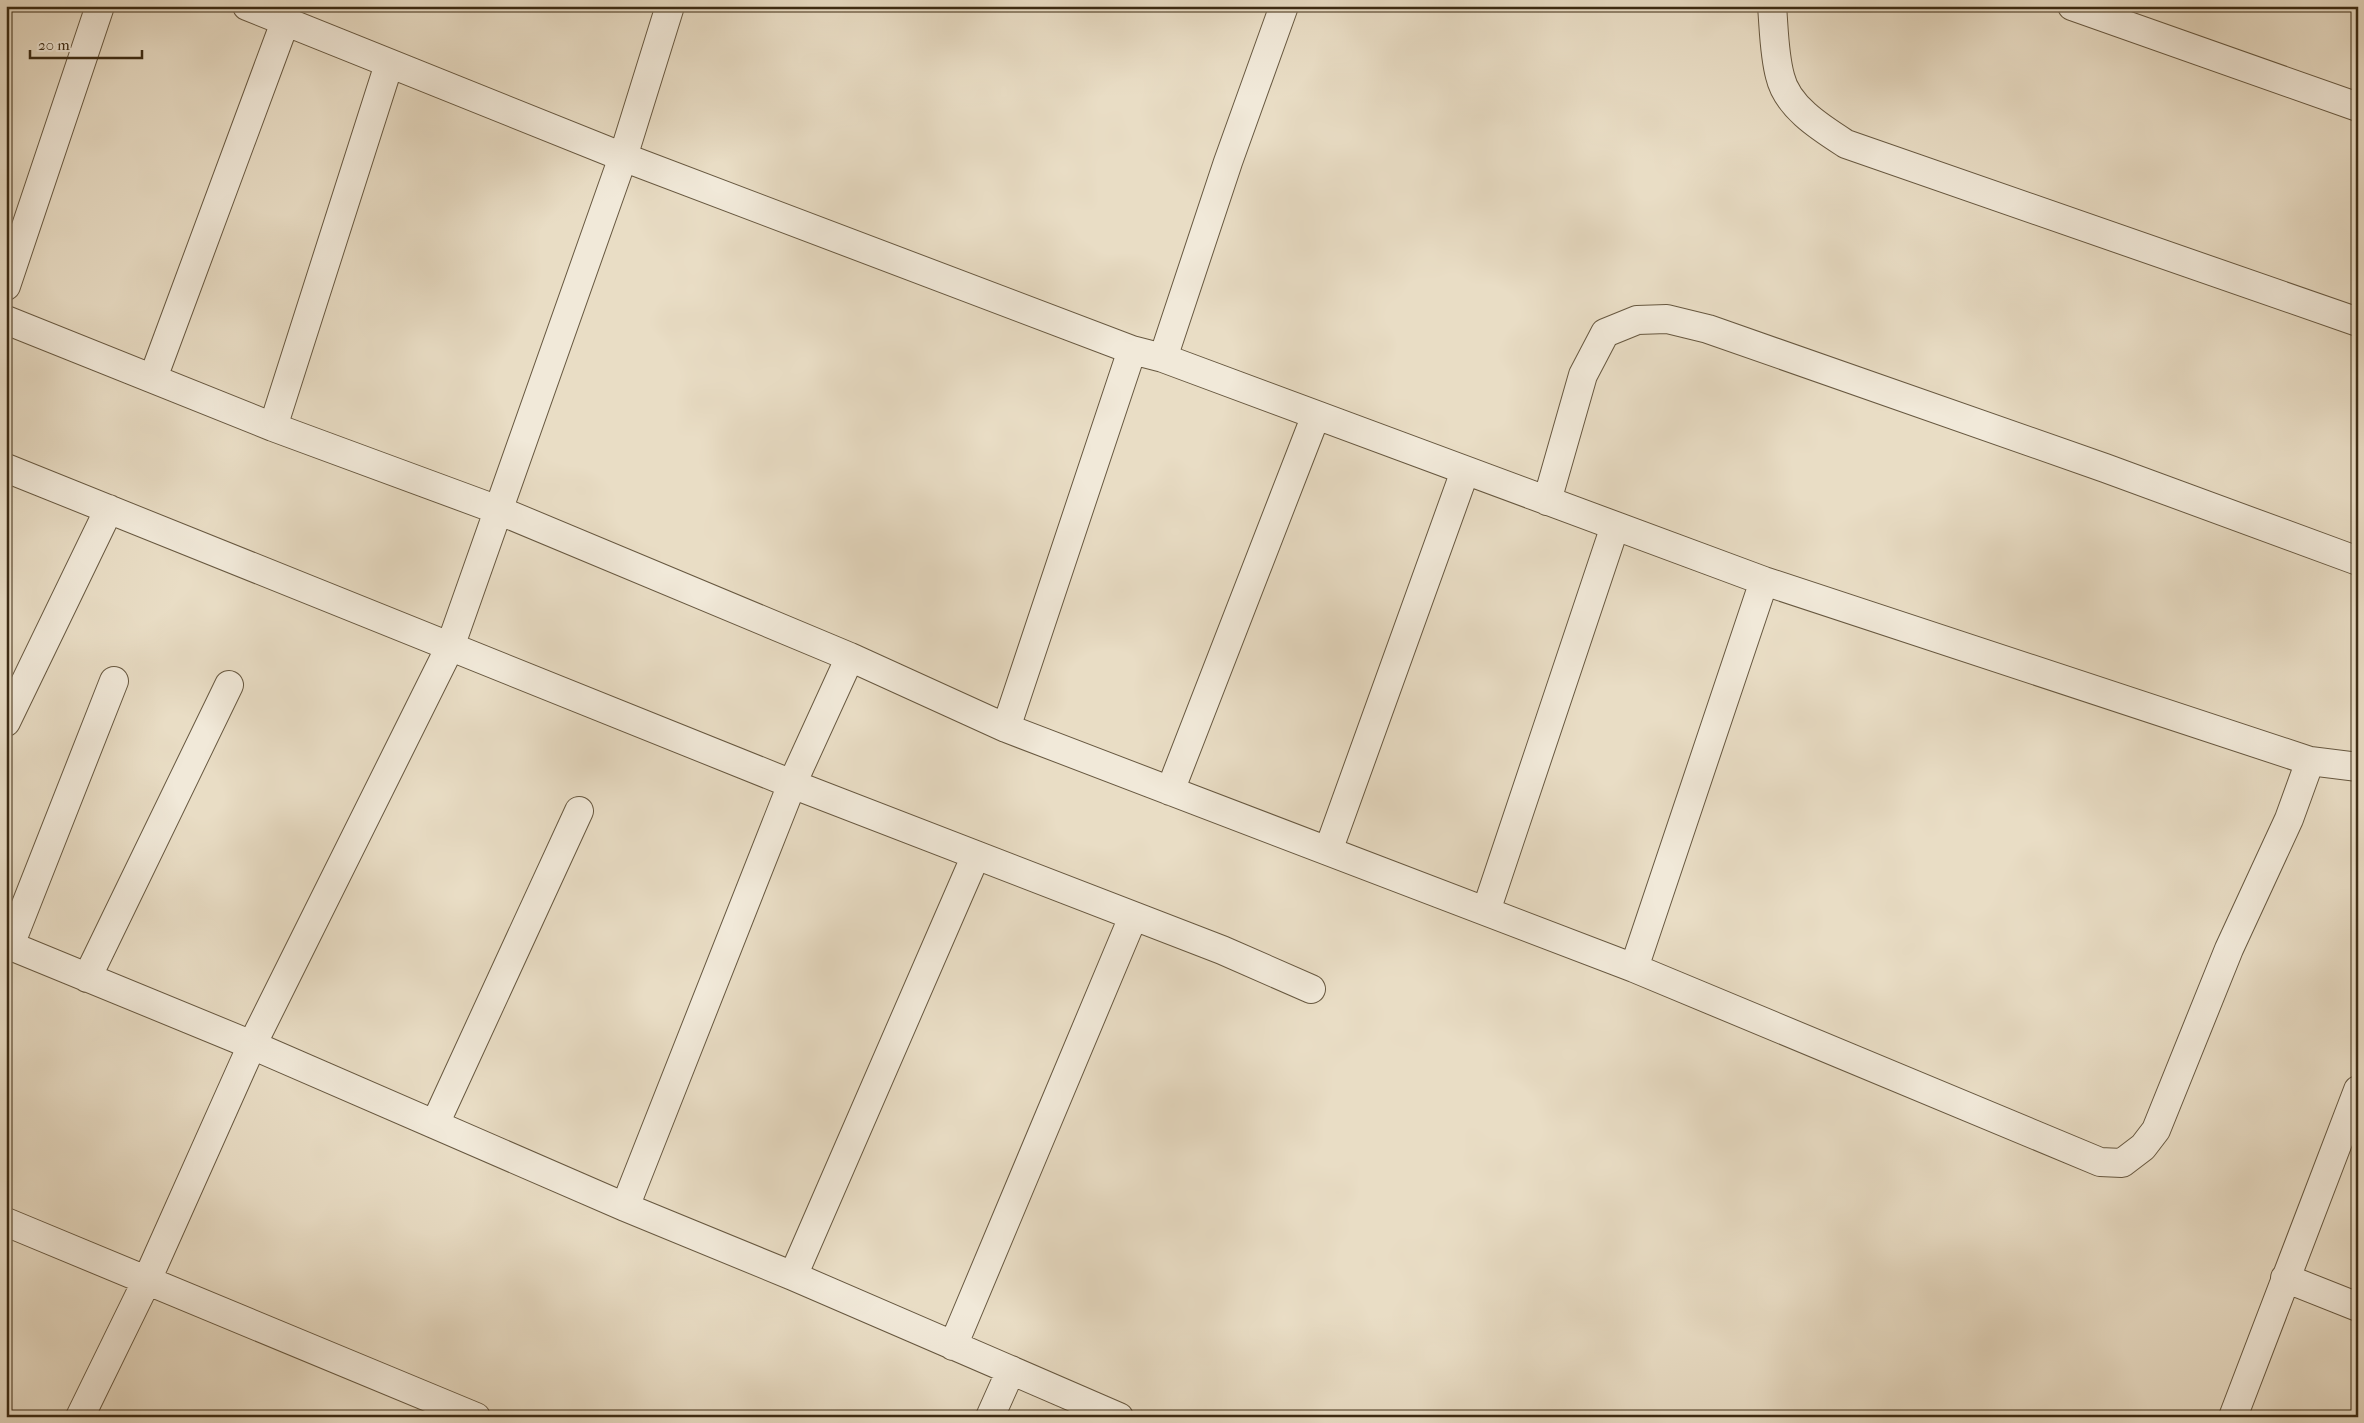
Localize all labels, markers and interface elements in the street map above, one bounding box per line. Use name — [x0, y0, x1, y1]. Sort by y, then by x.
scale bar — [30, 28, 142, 60]
text: 20 m — [38, 36, 70, 54]

